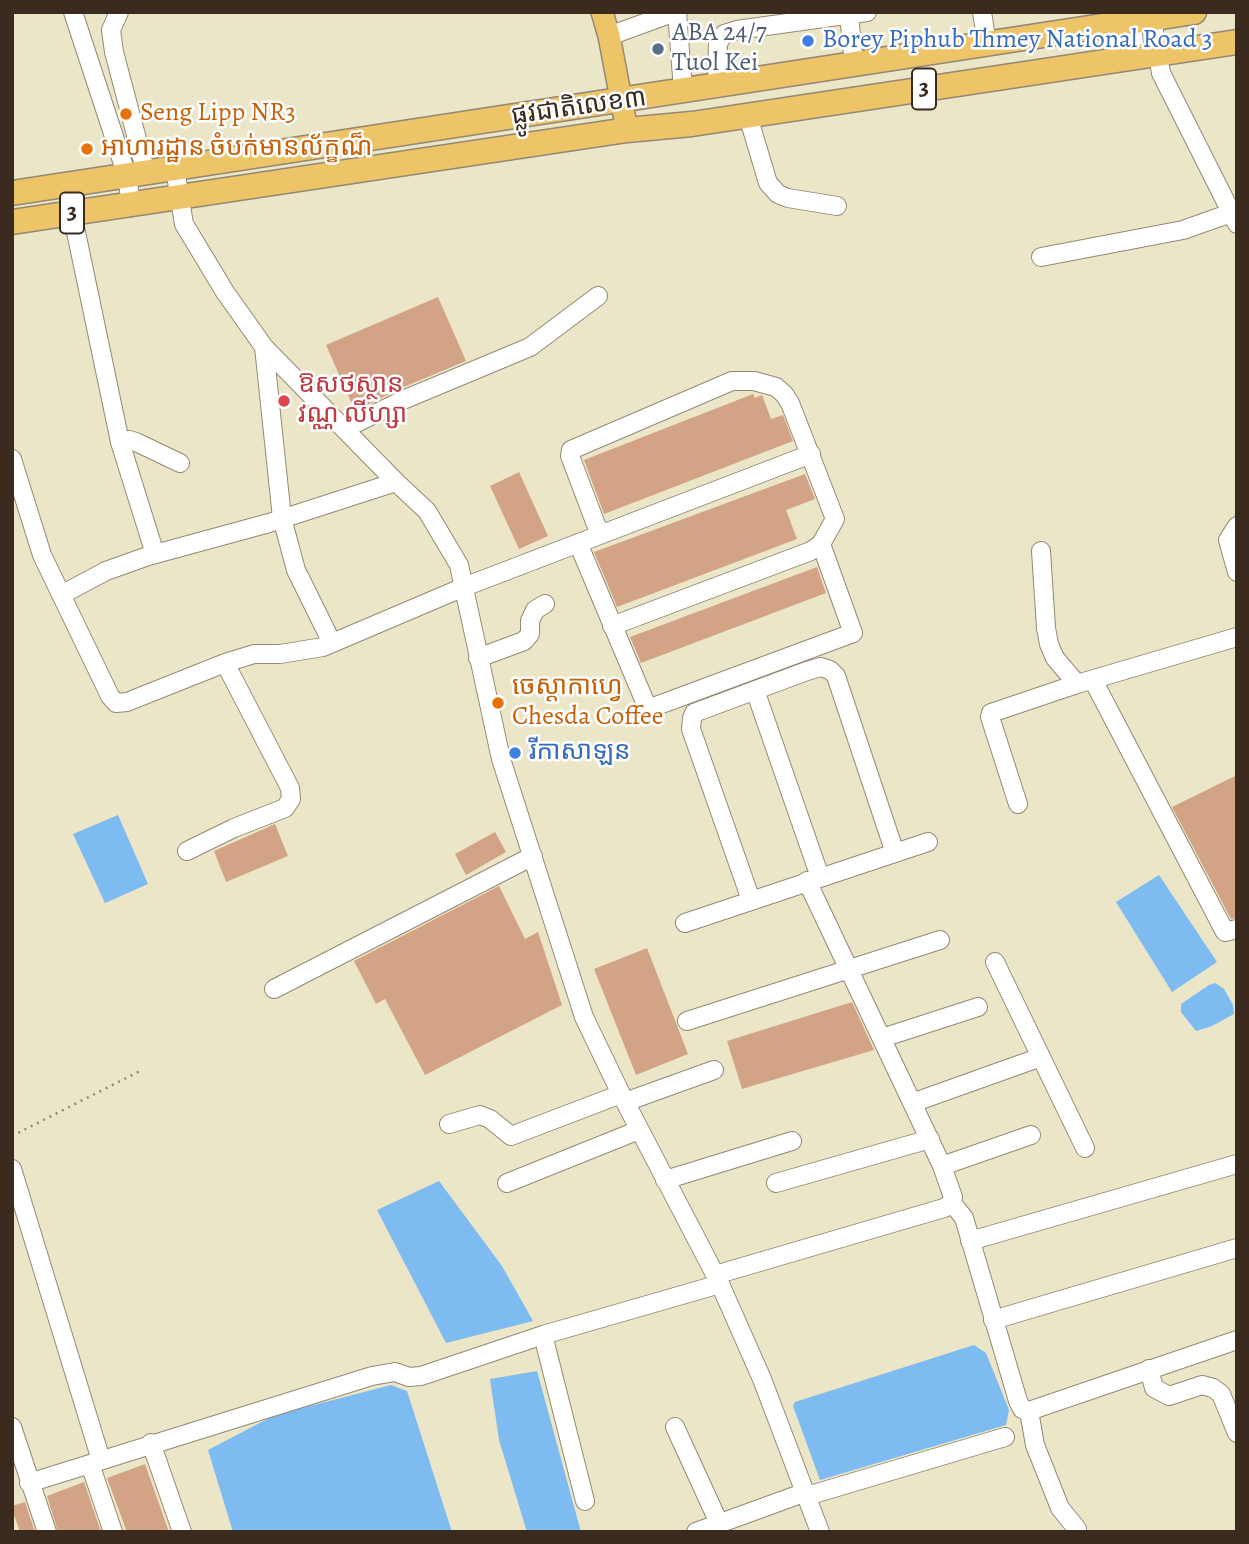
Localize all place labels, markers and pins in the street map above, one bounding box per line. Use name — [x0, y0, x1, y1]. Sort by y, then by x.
place label: ABA 24/7 Tuol Kei — [672, 18, 767, 80]
place label: Borey Piphub Thmey National Road 3 — [822, 25, 1213, 57]
marker: Borey Piphub Thmey National Road 3 — [800, 33, 816, 49]
marker: ABA 24/7 Tuol Kei — [650, 41, 666, 57]
place label: Seng Lipp NR3 — [140, 98, 296, 130]
marker: Seng Lipp NR3 — [118, 106, 134, 122]
place label: អាហារដ្ឋាន ចំបក់មានល័ក្ខណ៏ — [101, 133, 372, 165]
marker: អាហារដ្ឋាន ចំបក់មានល័ក្ខណ៏ — [79, 141, 95, 157]
place label: ឱសថស្ថាន វណ្ណ លីហ្សា — [298, 370, 407, 432]
marker: ឱសថស្ថាន វណ្ណ លីហ្សា — [276, 393, 292, 409]
place label: ចេស្ដាកាហ្វេ Chesda Coffee — [512, 672, 663, 734]
marker: ចេស្ដាកាហ្វេ Chesda Coffee — [490, 695, 506, 711]
place label: រីកាសាឡន — [529, 737, 631, 769]
marker: រីកាសាឡន — [507, 745, 523, 761]

